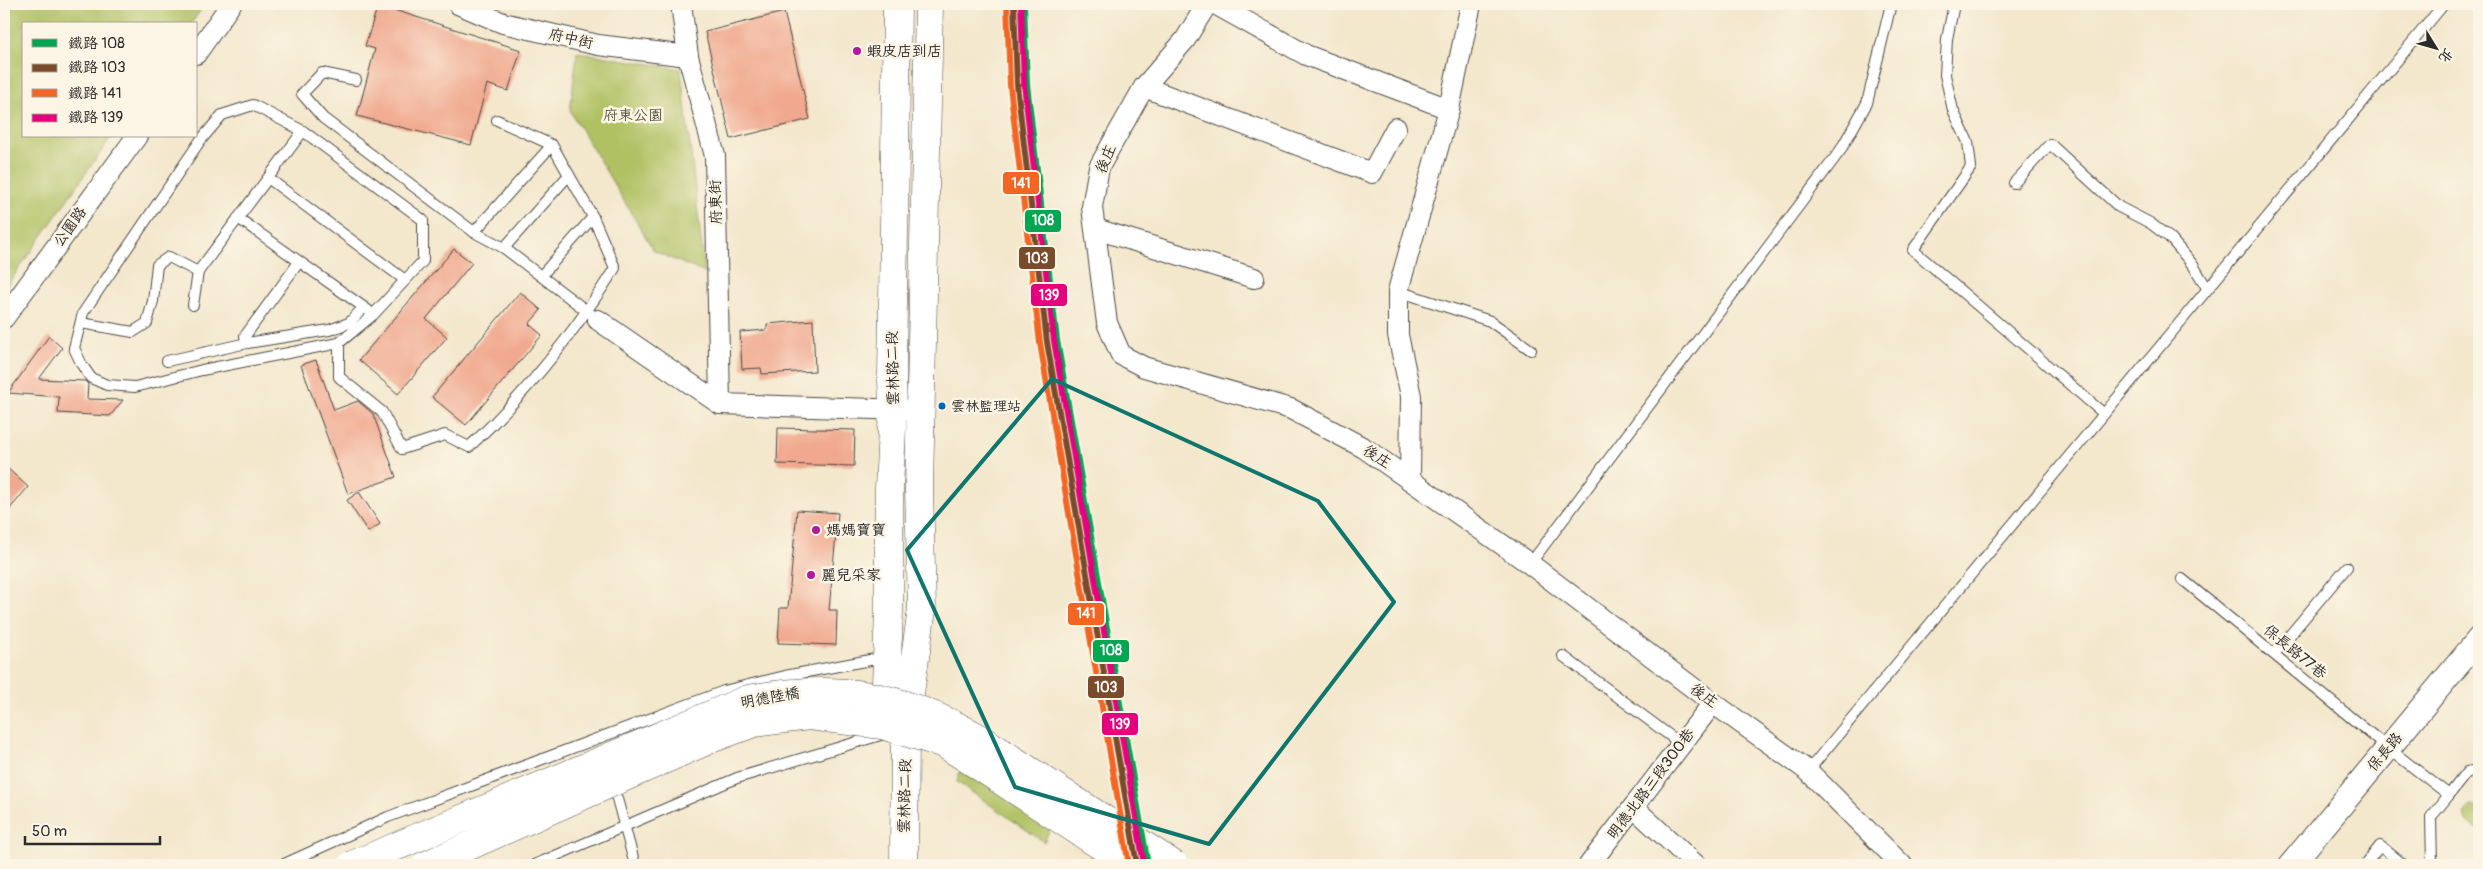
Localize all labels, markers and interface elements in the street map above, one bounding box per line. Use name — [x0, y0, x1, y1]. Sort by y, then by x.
legend — [22, 22, 198, 138]
north arrow — [2410, 22, 2460, 72]
street label: 府中街 — [547, 25, 595, 53]
text: 鐵路 108 — [68, 34, 125, 53]
place label: 蝦皮店到店 — [867, 42, 942, 61]
marker: 蝦皮店到店 — [851, 45, 863, 57]
text: 北 — [2435, 45, 2457, 66]
text: 鐵路 103 — [68, 58, 126, 77]
text: 鐵路 141 — [68, 84, 122, 103]
park label: 府東公園 — [603, 106, 663, 125]
text: 鐵路 139 — [68, 108, 123, 127]
street label: 後庄 — [1091, 141, 1121, 177]
line badge: 141 — [1002, 171, 1040, 195]
text: 141 — [1011, 175, 1031, 192]
street label: 府東街 — [706, 179, 726, 225]
street label: 公園路 — [49, 203, 91, 251]
line badge: 108 — [1024, 209, 1062, 233]
text: 108 — [1032, 212, 1054, 229]
line badge: 103 — [1018, 246, 1056, 270]
text: 103 — [1026, 250, 1049, 267]
line badge: 139 — [1030, 283, 1068, 307]
text: 139 — [1039, 287, 1059, 304]
street label: 雲林路二段 — [883, 330, 903, 406]
place label: 雲林監理站 — [951, 398, 1021, 415]
marker: 雲林監理站 — [937, 401, 947, 411]
street label: 後庄 — [1359, 441, 1395, 473]
place label: 媽媽寶寶 — [826, 521, 886, 540]
marker: 媽媽寶寶 — [810, 524, 822, 536]
place label: 麗兒采家 — [821, 566, 881, 585]
marker: 麗兒采家 — [805, 569, 817, 581]
line badge: 141 — [1067, 602, 1105, 626]
text: 141 — [1076, 605, 1096, 622]
street label: 保長路77巷 — [2260, 621, 2330, 683]
line badge: 108 — [1092, 639, 1130, 663]
text: 108 — [1100, 642, 1122, 659]
line badge: 103 — [1087, 675, 1125, 699]
text: 103 — [1095, 679, 1118, 696]
street label: 後庄 — [1686, 679, 1722, 713]
street label: 明德陸橋 — [739, 683, 801, 713]
line badge: 139 — [1101, 712, 1139, 736]
text: 139 — [1110, 716, 1130, 733]
street label: 明德北路三段300巷 — [1603, 725, 1699, 843]
street label: 保長路 — [2363, 729, 2407, 775]
street label: 雲林路二段 — [895, 758, 915, 834]
scale bar — [25, 814, 160, 846]
text: 50 m — [32, 822, 67, 841]

